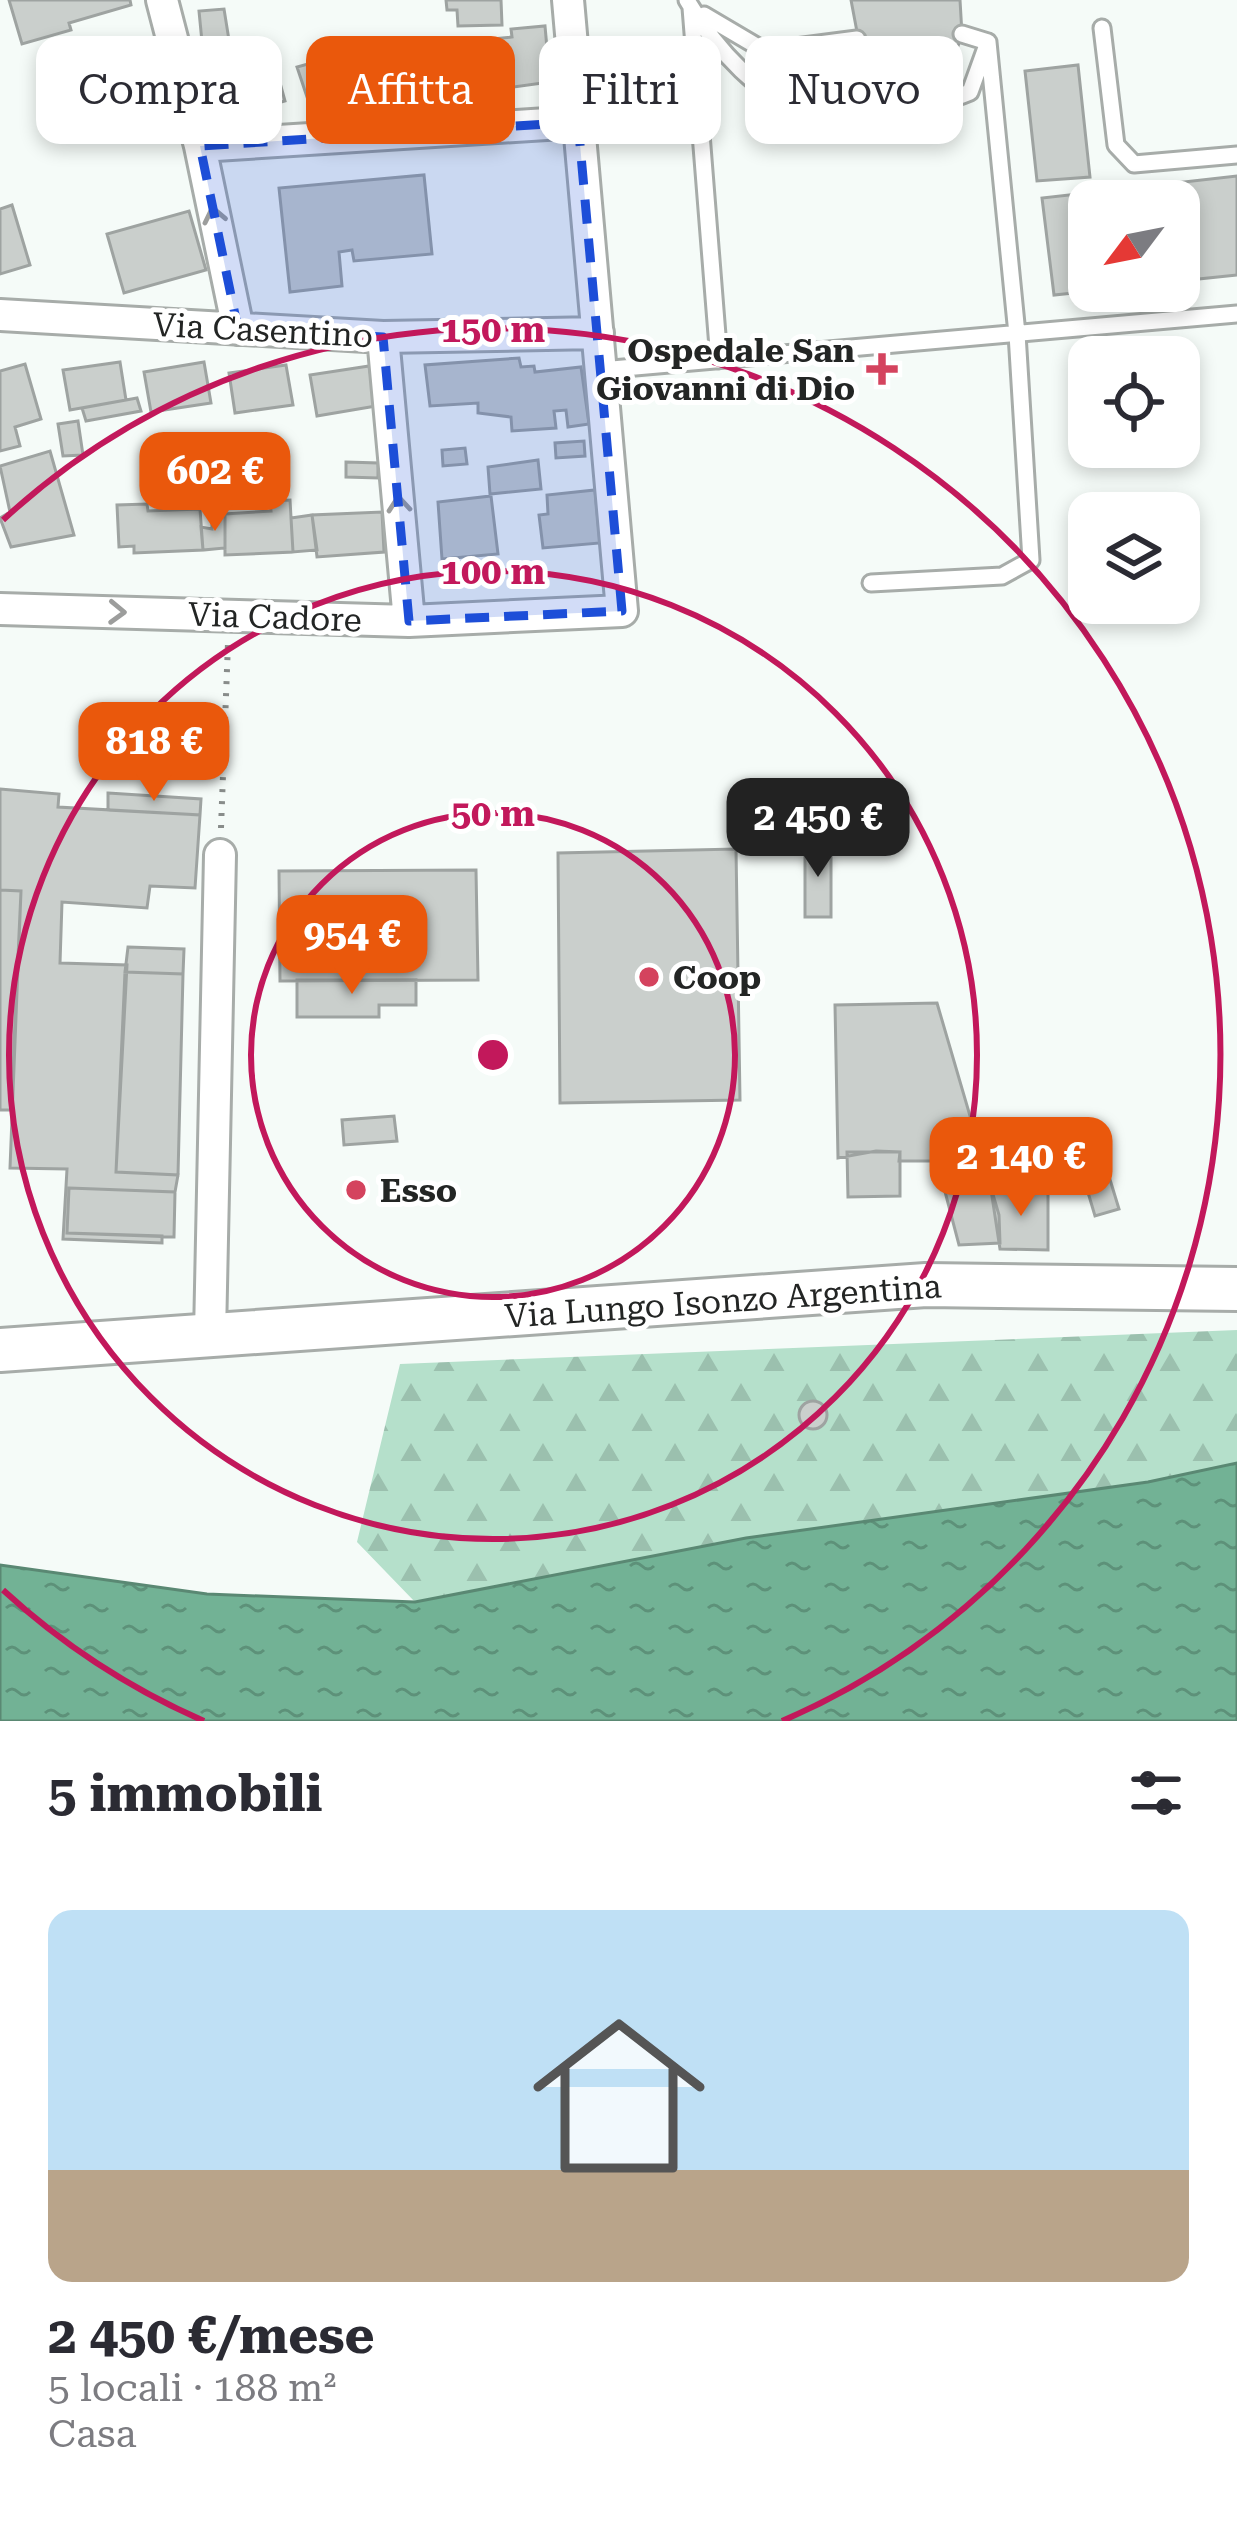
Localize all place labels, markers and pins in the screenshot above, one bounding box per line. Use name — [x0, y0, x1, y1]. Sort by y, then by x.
place label: Ospedale San Giovanni di Dio — [596, 331, 855, 408]
marker: Ospedale San Giovanni di Dio — [866, 353, 898, 385]
pin: 602 € — [131, 432, 299, 534]
pin: 818 € — [70, 702, 238, 804]
pin: 2 450 € — [707, 778, 929, 880]
pin: 954 € — [268, 895, 436, 997]
place label: Coop — [673, 958, 761, 997]
marker: Coop — [636, 964, 662, 990]
centre of rings — [472, 1034, 514, 1076]
pin: 2 140 € — [910, 1117, 1132, 1219]
place label: Esso — [380, 1171, 457, 1210]
marker: Esso — [343, 1177, 369, 1203]

